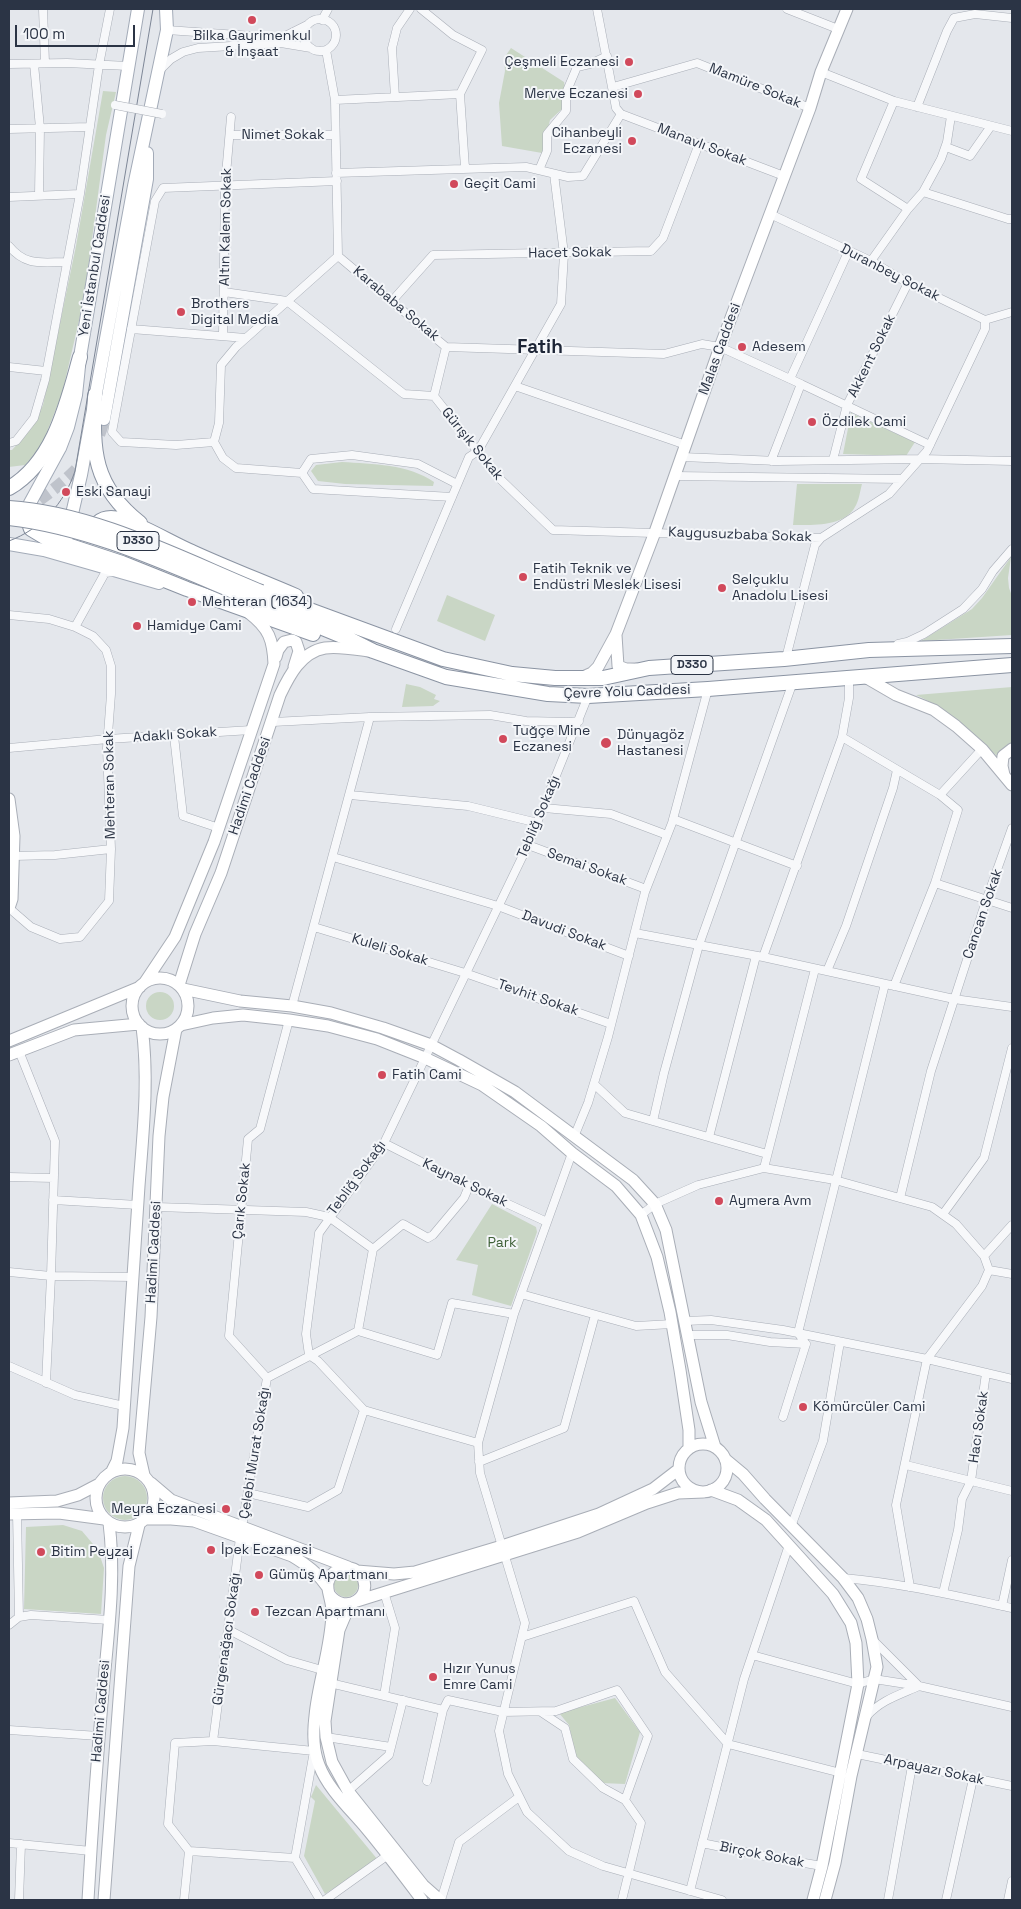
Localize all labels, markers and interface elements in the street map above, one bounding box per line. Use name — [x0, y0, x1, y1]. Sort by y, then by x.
marker: Bilka Gayrimenkul & İnşaat — [246, 14, 258, 26]
scale bar — [18, 15, 138, 47]
text: 100 m — [23, 24, 65, 43]
place label: Bilka Gayrimenkul & İnşaat — [193, 28, 311, 60]
place label: Çeşmeli Eczanesi — [505, 54, 619, 70]
marker: Çeşmeli Eczanesi — [623, 56, 635, 68]
street label: Mamüre Sokak — [707, 60, 803, 112]
place label: Merve Eczanesi — [524, 86, 628, 102]
marker: Merve Eczanesi — [632, 88, 644, 100]
street label: Manavlı Sokak — [655, 120, 749, 170]
place label: Cihanbeyli Eczanesi — [552, 125, 622, 158]
street label: Nimet Sokak — [241, 127, 325, 143]
marker: Cihanbeyli Eczanesi — [626, 135, 638, 147]
street label: Altın Kalem Sokak — [217, 168, 235, 286]
place label: Geçit Cami — [464, 176, 536, 192]
marker: Geçit Cami — [448, 178, 460, 190]
street label: Yeni İstanbul Caddesi — [75, 194, 115, 338]
street label: Duranbey Sokak — [838, 241, 942, 305]
street label: Hacet Sokak — [528, 244, 612, 262]
street label: Karababa Sokak — [349, 263, 443, 345]
place label: Brothers Digital Media — [191, 296, 279, 328]
street label: Malas Caddesi — [696, 301, 744, 397]
marker: Brothers Digital Media — [175, 306, 187, 318]
street label: Akkent Sokak — [845, 312, 899, 400]
district label: Fatih — [517, 337, 563, 359]
place label: Adesem — [752, 339, 806, 355]
marker: Adesem — [736, 341, 748, 353]
street label: Gürışık Sokak — [438, 404, 506, 484]
place label: Özdilek Cami — [822, 414, 906, 430]
marker: Özdilek Cami — [806, 416, 818, 428]
place label: Eski Sanayi — [76, 484, 151, 500]
marker: Eski Sanayi — [60, 486, 72, 498]
street label: Kaygusuzbaba Sokak — [668, 524, 812, 546]
road number: D330 — [117, 532, 159, 550]
place label: Fatih Teknik ve Endüstri Meslek Lisesi — [533, 561, 681, 594]
marker: Fatih Teknik ve Endüstri Meslek Lisesi — [517, 571, 529, 583]
place label: Selçuklu Anadolu Lisesi — [732, 572, 828, 604]
marker: Selçuklu Anadolu Lisesi — [716, 582, 728, 594]
place label: Mehteran (1634) — [202, 594, 312, 610]
marker: Mehteran (1634) — [186, 596, 198, 608]
place label: Hamidye Cami — [147, 618, 242, 634]
marker: Hamidye Cami — [131, 620, 143, 632]
road number: D330 — [671, 656, 713, 674]
street label: Çevre Yolu Caddesi — [563, 681, 691, 703]
place label: Tuğçe Mine Eczanesi — [513, 723, 590, 756]
street label: Adaklı Sokak — [132, 724, 218, 746]
place label: Dünyagöz Hastanesi — [617, 727, 684, 760]
street label: Mehteran Sokak — [101, 731, 119, 839]
marker: Tuğçe Mine Eczanesi — [497, 733, 509, 745]
street label: Hadimi Caddesi — [225, 735, 275, 837]
marker: Dünyagöz Hastanesi — [599, 736, 613, 750]
street label: Tebliğ Sokağı — [514, 773, 564, 861]
street label: Semai Sokak — [545, 845, 629, 889]
street label: Cancan Sokak — [960, 867, 1006, 961]
street label: Davudi Sokak — [519, 907, 609, 955]
street label: Kuleli Sokak — [350, 930, 430, 970]
street label: Tevhit Sokak — [495, 976, 581, 1020]
place label: Fatih Cami — [392, 1067, 462, 1083]
marker: Fatih Cami — [376, 1069, 388, 1081]
street label: Tebliğ Sokağı — [324, 1137, 390, 1219]
street label: Kaynak Sokak — [420, 1155, 510, 1211]
street label: Çarık Sokak — [230, 1162, 254, 1240]
place label: Aymera Avm — [729, 1193, 812, 1209]
marker: Aymera Avm — [713, 1195, 725, 1207]
street label: Hadimi Caddesi — [143, 1200, 165, 1304]
park label: Park — [487, 1235, 517, 1251]
street label: Çelebi Murat Sokağı — [236, 1386, 274, 1520]
street label: Hacı Sokak — [966, 1390, 992, 1464]
place label: Kömürcüler Cami — [813, 1399, 925, 1415]
marker: Kömürcüler Cami — [797, 1401, 809, 1413]
place label: Meyra Eczanesi — [111, 1501, 216, 1517]
marker: Meyra Eczanesi — [220, 1503, 232, 1515]
place label: İpek Eczanesi — [221, 1542, 312, 1558]
place label: Bitim Peyzaj — [51, 1544, 133, 1560]
marker: İpek Eczanesi — [205, 1544, 217, 1556]
marker: Bitim Peyzaj — [35, 1546, 47, 1558]
place label: Gümüş Apartmanı — [269, 1567, 388, 1583]
marker: Gümüş Apartmanı — [253, 1569, 265, 1581]
street label: Gürgenağacı Sokağı — [209, 1572, 245, 1706]
place label: Tezcan Apartmanı — [265, 1604, 385, 1620]
marker: Tezcan Apartmanı — [249, 1606, 261, 1618]
street label: Hadimi Caddesi — [88, 1659, 114, 1763]
place label: Hızır Yunus Emre Cami — [443, 1661, 516, 1694]
marker: Hızır Yunus Emre Cami — [427, 1671, 439, 1683]
street label: Arpayazı Sokak — [882, 1751, 986, 1789]
street label: Birçok Sokak — [718, 1839, 806, 1871]

